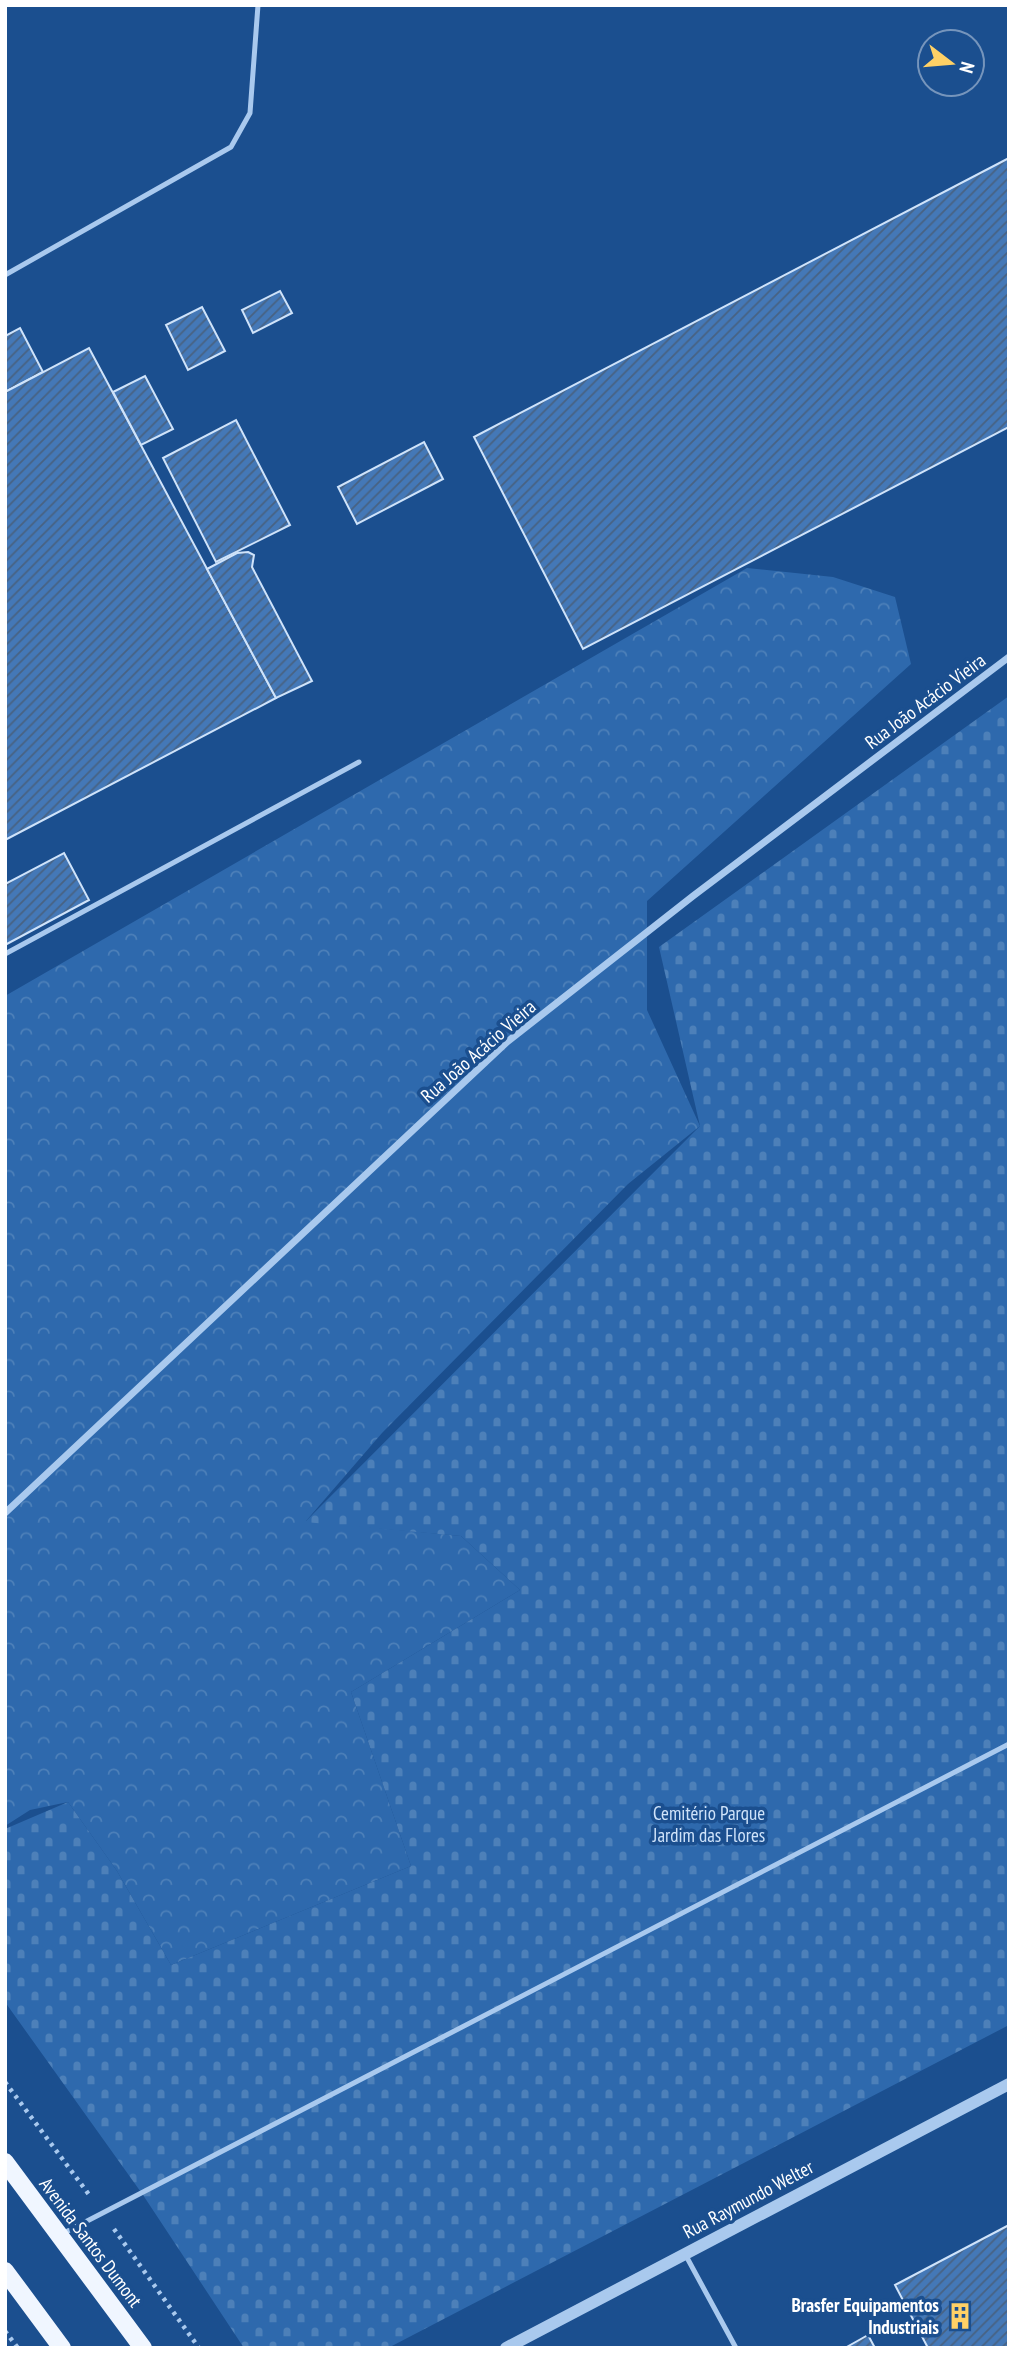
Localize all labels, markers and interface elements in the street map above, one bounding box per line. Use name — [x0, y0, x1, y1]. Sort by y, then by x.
north arrow — [916, 28, 986, 98]
text: N — [954, 59, 980, 76]
street label: Rua João Acácio Vieira — [860, 648, 990, 754]
street label: Rua João Acácio Vieira — [416, 995, 540, 1107]
park label: Cemitério Parque Jardim das Flores — [652, 1801, 765, 1847]
street label: Rua Raymundo Welter — [679, 2154, 818, 2244]
street label: Avenida Santos Dumont — [34, 2172, 148, 2312]
place label: Brasfer Equipamentos Industriais — [791, 2293, 939, 2339]
building icon: Brasfer Equipamentos Industriais — [945, 2301, 975, 2331]

